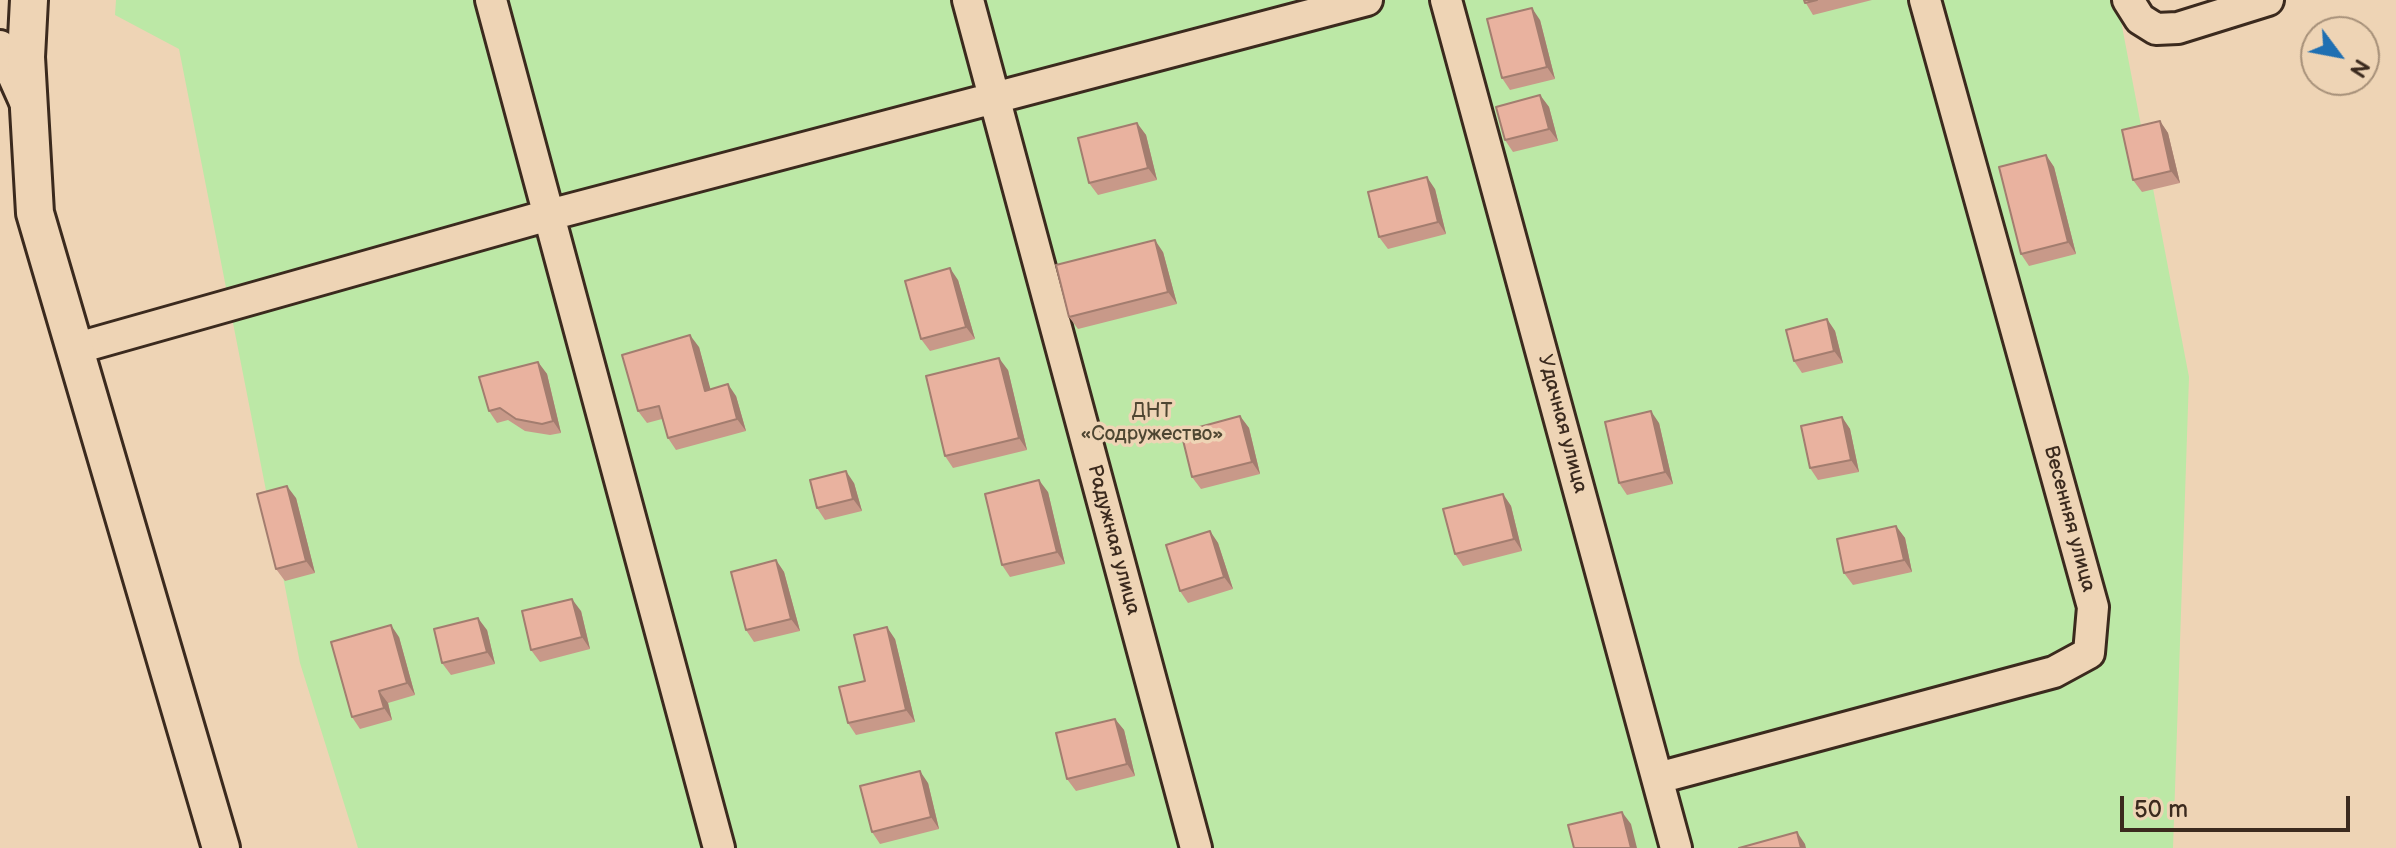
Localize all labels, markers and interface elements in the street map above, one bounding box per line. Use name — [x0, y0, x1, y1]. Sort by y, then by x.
north arrow — [2300, 16, 2380, 96]
text: N — [2343, 54, 2375, 82]
street label: Удачная улица — [1532, 352, 1592, 496]
park label: ДНТ «Содружество» — [1081, 400, 1223, 447]
street label: Весенняя улица — [2038, 443, 2100, 595]
street label: Радужная улица — [1081, 462, 1145, 618]
scale bar — [2124, 780, 2354, 830]
text: 50 m — [2134, 795, 2188, 824]

